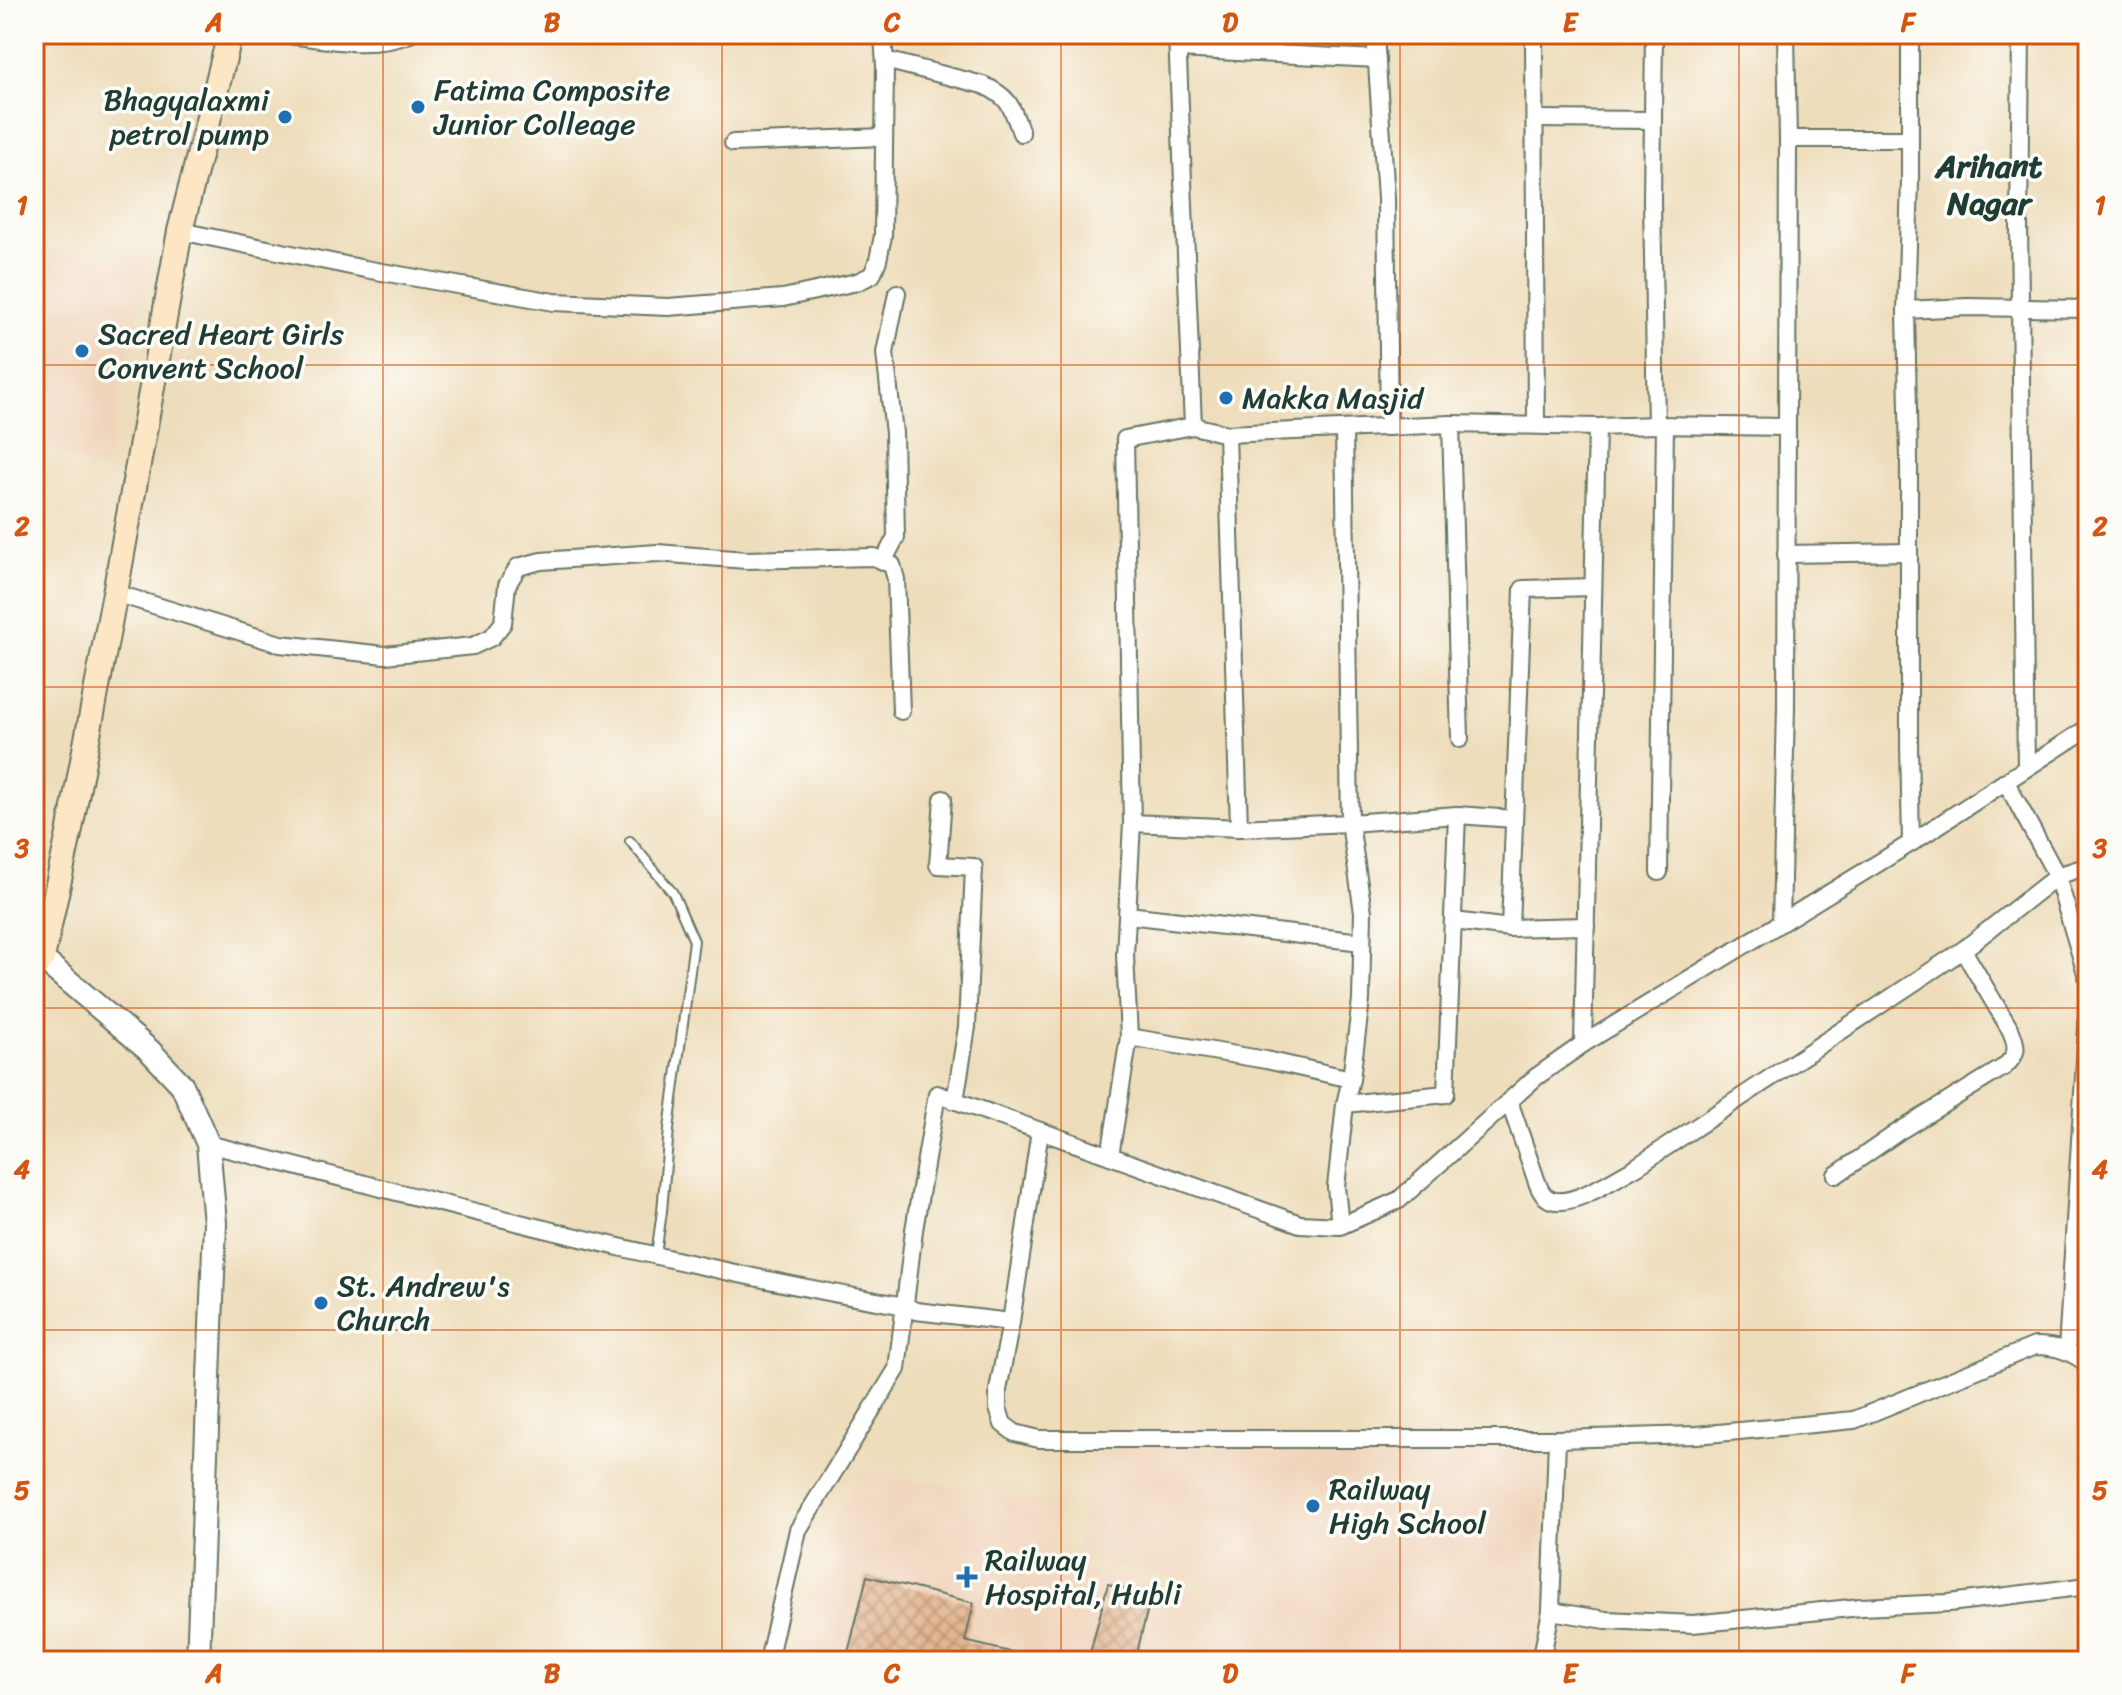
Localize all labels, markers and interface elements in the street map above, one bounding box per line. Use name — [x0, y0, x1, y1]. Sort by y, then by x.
text: A — [204, 0, 223, 45]
text: B — [544, 0, 561, 45]
text: C — [883, 0, 901, 45]
text: D — [1222, 0, 1238, 45]
text: E — [1563, 0, 1580, 45]
text: F — [1900, 0, 1917, 45]
place label: Fatima Composite Junior Colleage — [433, 63, 670, 151]
place label: Bhagyalaxmi petrol pump — [103, 73, 271, 161]
marker: Fatima Composite Junior Colleage — [409, 98, 427, 116]
marker: Bhagyalaxmi petrol pump — [276, 108, 294, 126]
district label: Arihant Nagar — [1933, 138, 2043, 232]
text: 1 — [16, 182, 28, 228]
text: 1 — [2094, 182, 2106, 228]
place label: Sacred Heart Girls Convent School — [98, 307, 344, 395]
marker: Sacred Heart Girls Convent School — [73, 342, 91, 360]
place label: Makka Masjid — [1242, 371, 1425, 425]
marker: Makka Masjid — [1217, 389, 1235, 407]
text: 2 — [13, 503, 30, 549]
text: 2 — [2091, 503, 2108, 549]
text: 3 — [14, 825, 30, 871]
text: 3 — [2092, 825, 2108, 871]
text: 4 — [14, 1146, 30, 1192]
text: 4 — [2092, 1146, 2108, 1192]
place label: St. Andrew's Church — [337, 1259, 510, 1347]
marker: St. Andrew's Church — [312, 1294, 330, 1312]
place label: Railway High School — [1329, 1462, 1487, 1550]
text: 5 — [14, 1467, 30, 1513]
text: 5 — [2092, 1467, 2108, 1513]
marker: Railway High School — [1304, 1497, 1322, 1515]
place label: Railway Hospital, Hubli — [985, 1533, 1183, 1621]
marker: Railway Hospital, Hubli — [956, 1566, 978, 1588]
text: A — [204, 1650, 223, 1695]
text: B — [544, 1650, 561, 1695]
text: C — [883, 1650, 901, 1695]
text: D — [1222, 1650, 1238, 1695]
text: E — [1563, 1650, 1580, 1695]
text: F — [1900, 1650, 1917, 1695]

